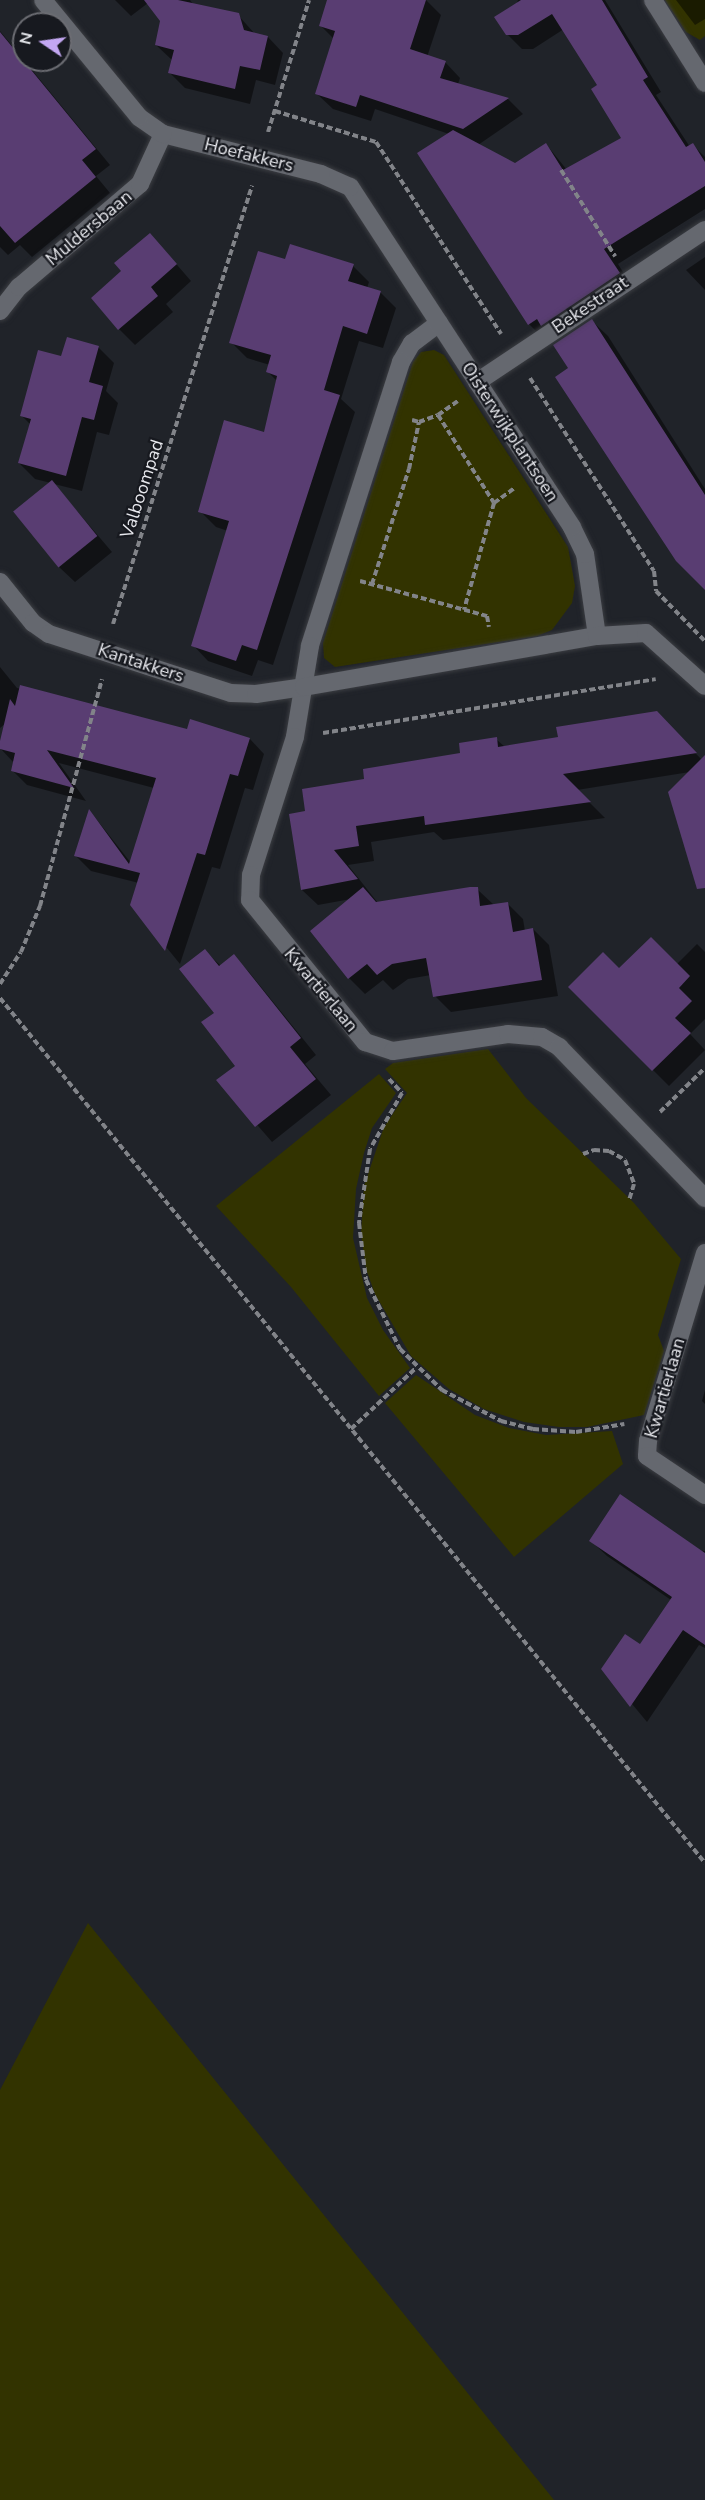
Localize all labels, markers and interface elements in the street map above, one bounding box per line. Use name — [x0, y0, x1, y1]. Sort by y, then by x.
north arrow — [12, 12, 72, 72]
text: N — [14, 30, 38, 47]
street label: Hoefakkers — [202, 134, 296, 176]
street label: Muldersbaan — [42, 186, 136, 270]
street label: Bekestraat — [548, 272, 632, 338]
street label: Oisterwijkplantsoen — [457, 358, 563, 506]
street label: Valboompad — [116, 437, 168, 541]
street label: Kantakkers — [95, 639, 187, 687]
street label: Kwartierlaan — [280, 943, 362, 1037]
street label: Kwartierlaan — [640, 1335, 690, 1441]

